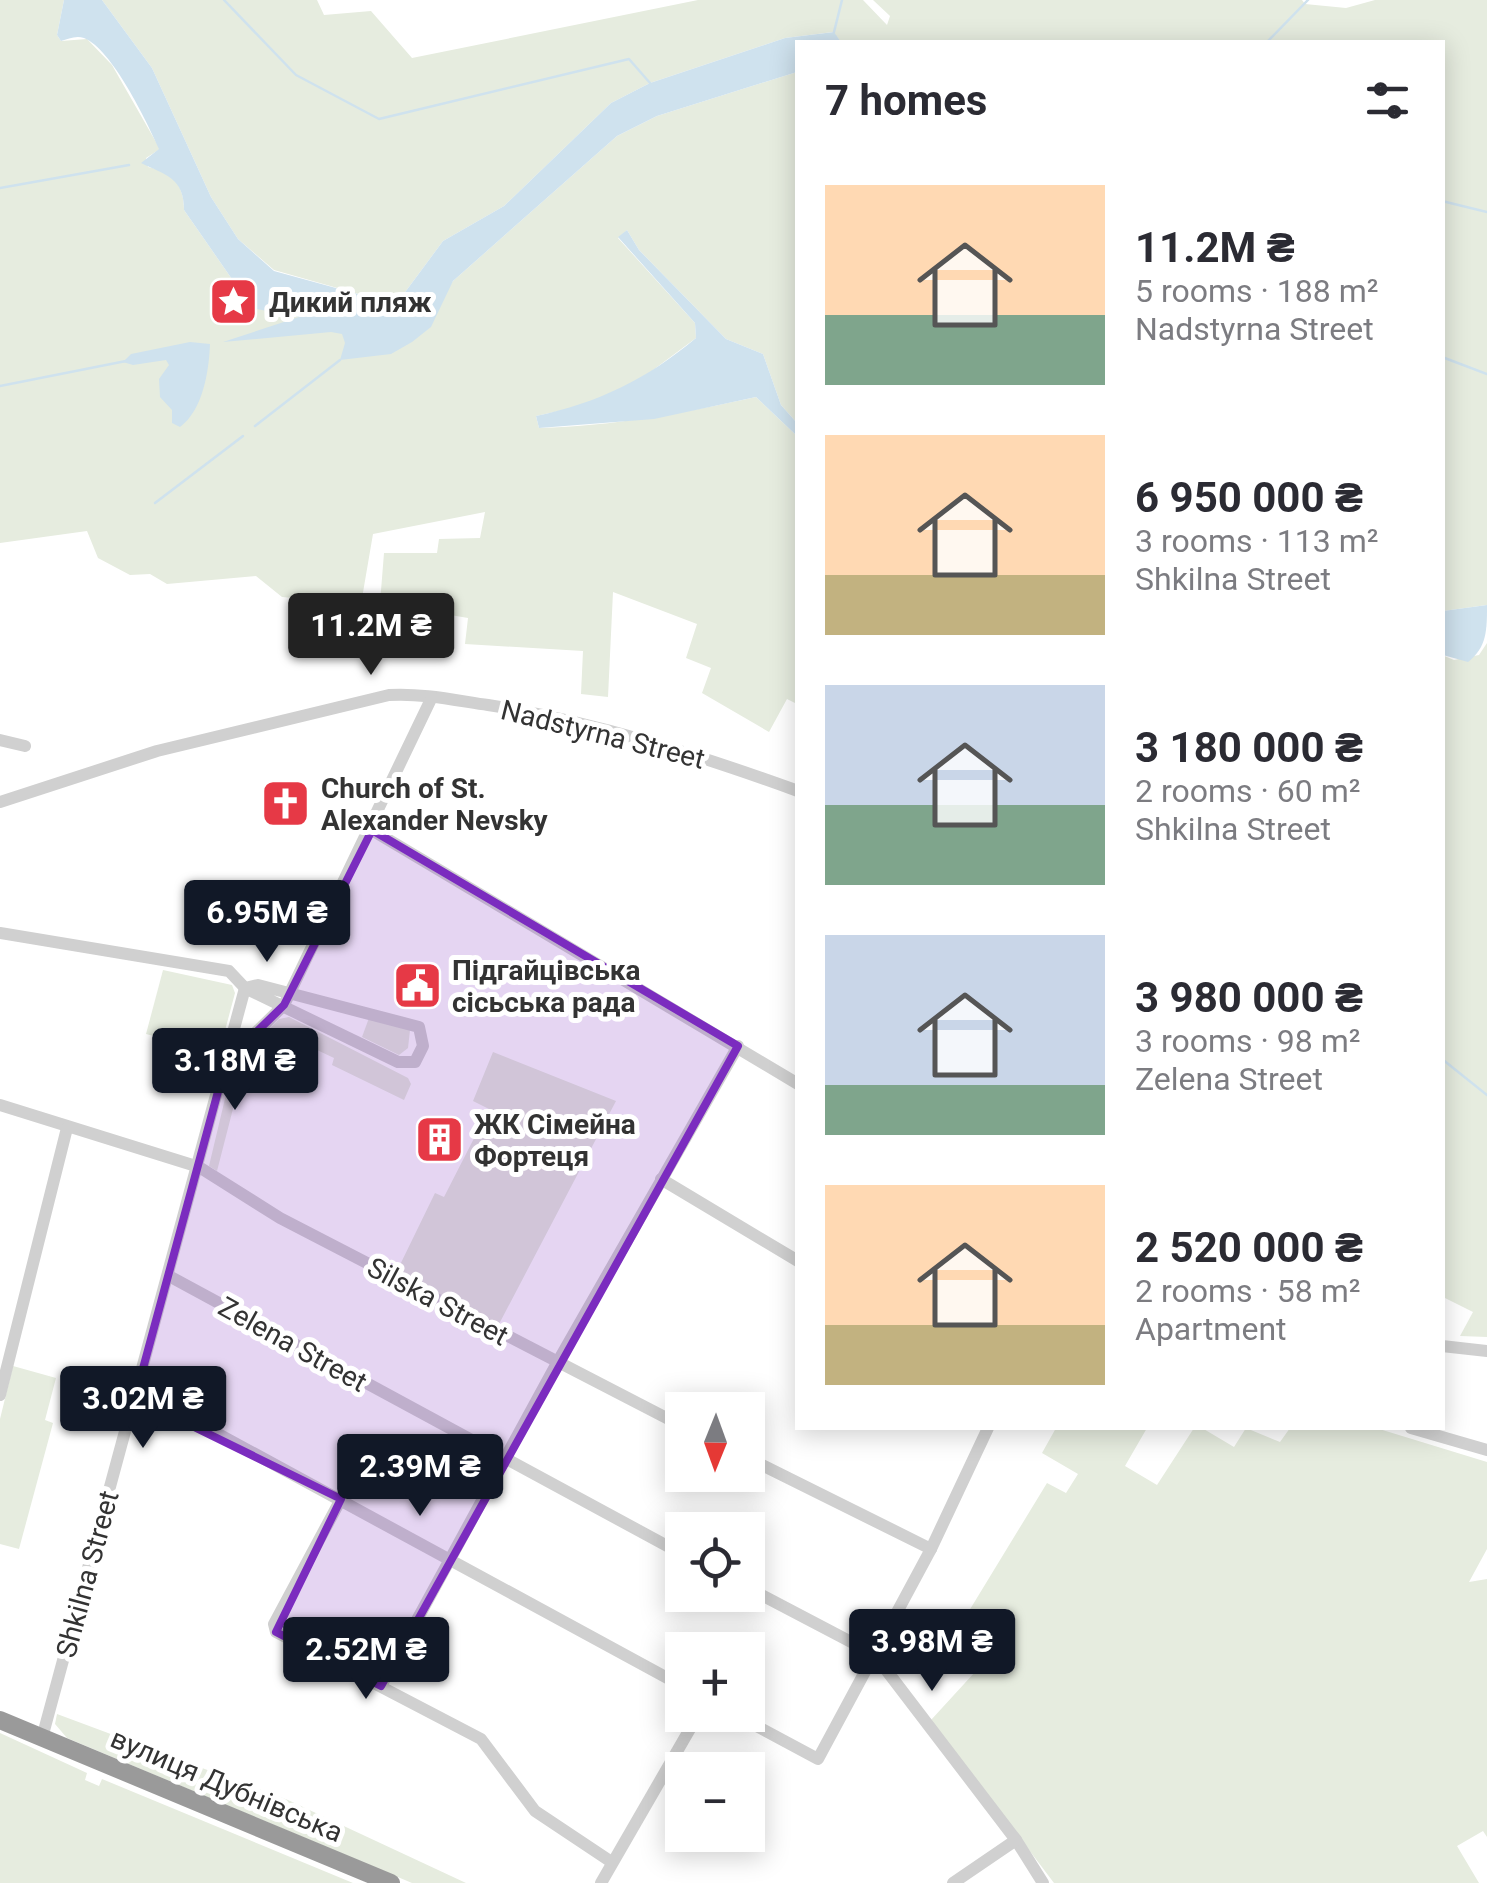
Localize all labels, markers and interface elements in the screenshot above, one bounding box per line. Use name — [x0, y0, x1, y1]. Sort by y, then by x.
icon: filters — [1360, 73, 1415, 128]
text: 7 homes — [825, 76, 987, 125]
text: 11.2M ₴ — [1135, 223, 1295, 272]
icon: home — [905, 225, 1025, 345]
text: 5 rooms · 188 m² — [1135, 272, 1378, 310]
place icon: Дикий пляж — [208, 276, 260, 328]
place label: Дикий пляж — [269, 286, 432, 319]
text: Nadstyrna Street — [1135, 310, 1374, 348]
text: 6 950 000 ₴ — [1135, 473, 1363, 522]
icon: home — [905, 475, 1025, 595]
text: 3 rooms · 113 m² — [1135, 522, 1378, 560]
text: Shkilna Street — [1135, 560, 1331, 598]
pin: 11.2M ₴ — [279, 593, 463, 678]
text: 11.2M ₴ — [310, 606, 432, 644]
street label: Nadstyrna Street — [498, 693, 708, 776]
text: 3 180 000 ₴ — [1135, 723, 1363, 772]
icon: home — [905, 725, 1025, 845]
place label: Church of St. Alexander Nevsky — [321, 772, 549, 837]
text: 2 rooms · 60 m² — [1135, 772, 1360, 810]
church icon: Church of St. Alexander Nevsky — [260, 778, 312, 830]
text: Shkilna Street — [1135, 810, 1331, 848]
pin: 6.95M ₴ — [175, 880, 359, 965]
text: 6.95M ₴ — [206, 893, 328, 931]
place label: Підгайцівська сісьська рада — [452, 954, 641, 1019]
public building icon: Підгайцівська сісьська рада — [391, 960, 443, 1012]
text: 3 980 000 ₴ — [1135, 973, 1363, 1022]
icon: home — [905, 975, 1025, 1095]
text: 3 rooms · 98 m² — [1135, 1022, 1360, 1060]
pin: 3.18M ₴ — [143, 1028, 327, 1113]
text: 3.18M ₴ — [174, 1041, 296, 1079]
text: Zelena Street — [1135, 1060, 1323, 1098]
place label: ЖК Сімейна Фортеця — [474, 1108, 636, 1173]
building icon: ЖК Сімейна Фортеця — [413, 1114, 465, 1166]
text: 2 520 000 ₴ — [1135, 1223, 1363, 1272]
icon: home — [905, 1225, 1025, 1345]
street label: Silska Street — [362, 1251, 514, 1352]
text: 2 rooms · 58 m² — [1135, 1272, 1360, 1310]
street label: Zelena Street — [213, 1290, 373, 1399]
text: Apartment — [1135, 1310, 1287, 1348]
pin: 3.02M ₴ — [51, 1366, 235, 1451]
text: 3.02M ₴ — [82, 1379, 204, 1417]
north arrow — [665, 1392, 765, 1492]
map controls — [665, 1392, 765, 1852]
pin: 2.39M ₴ — [328, 1434, 512, 1519]
text: 2.39M ₴ — [359, 1447, 481, 1485]
street label: Shkilna Street — [49, 1487, 126, 1661]
button: locate — [665, 1512, 765, 1612]
pin: 3.98M ₴ — [840, 1609, 1024, 1694]
pin: 2.52M ₴ — [274, 1617, 458, 1702]
text: 3.98M ₴ — [871, 1622, 993, 1660]
text: 2.52M ₴ — [305, 1630, 427, 1668]
button: + — [665, 1632, 765, 1732]
street label: вулиця Дубнівська — [106, 1722, 348, 1849]
button: − — [665, 1752, 765, 1852]

